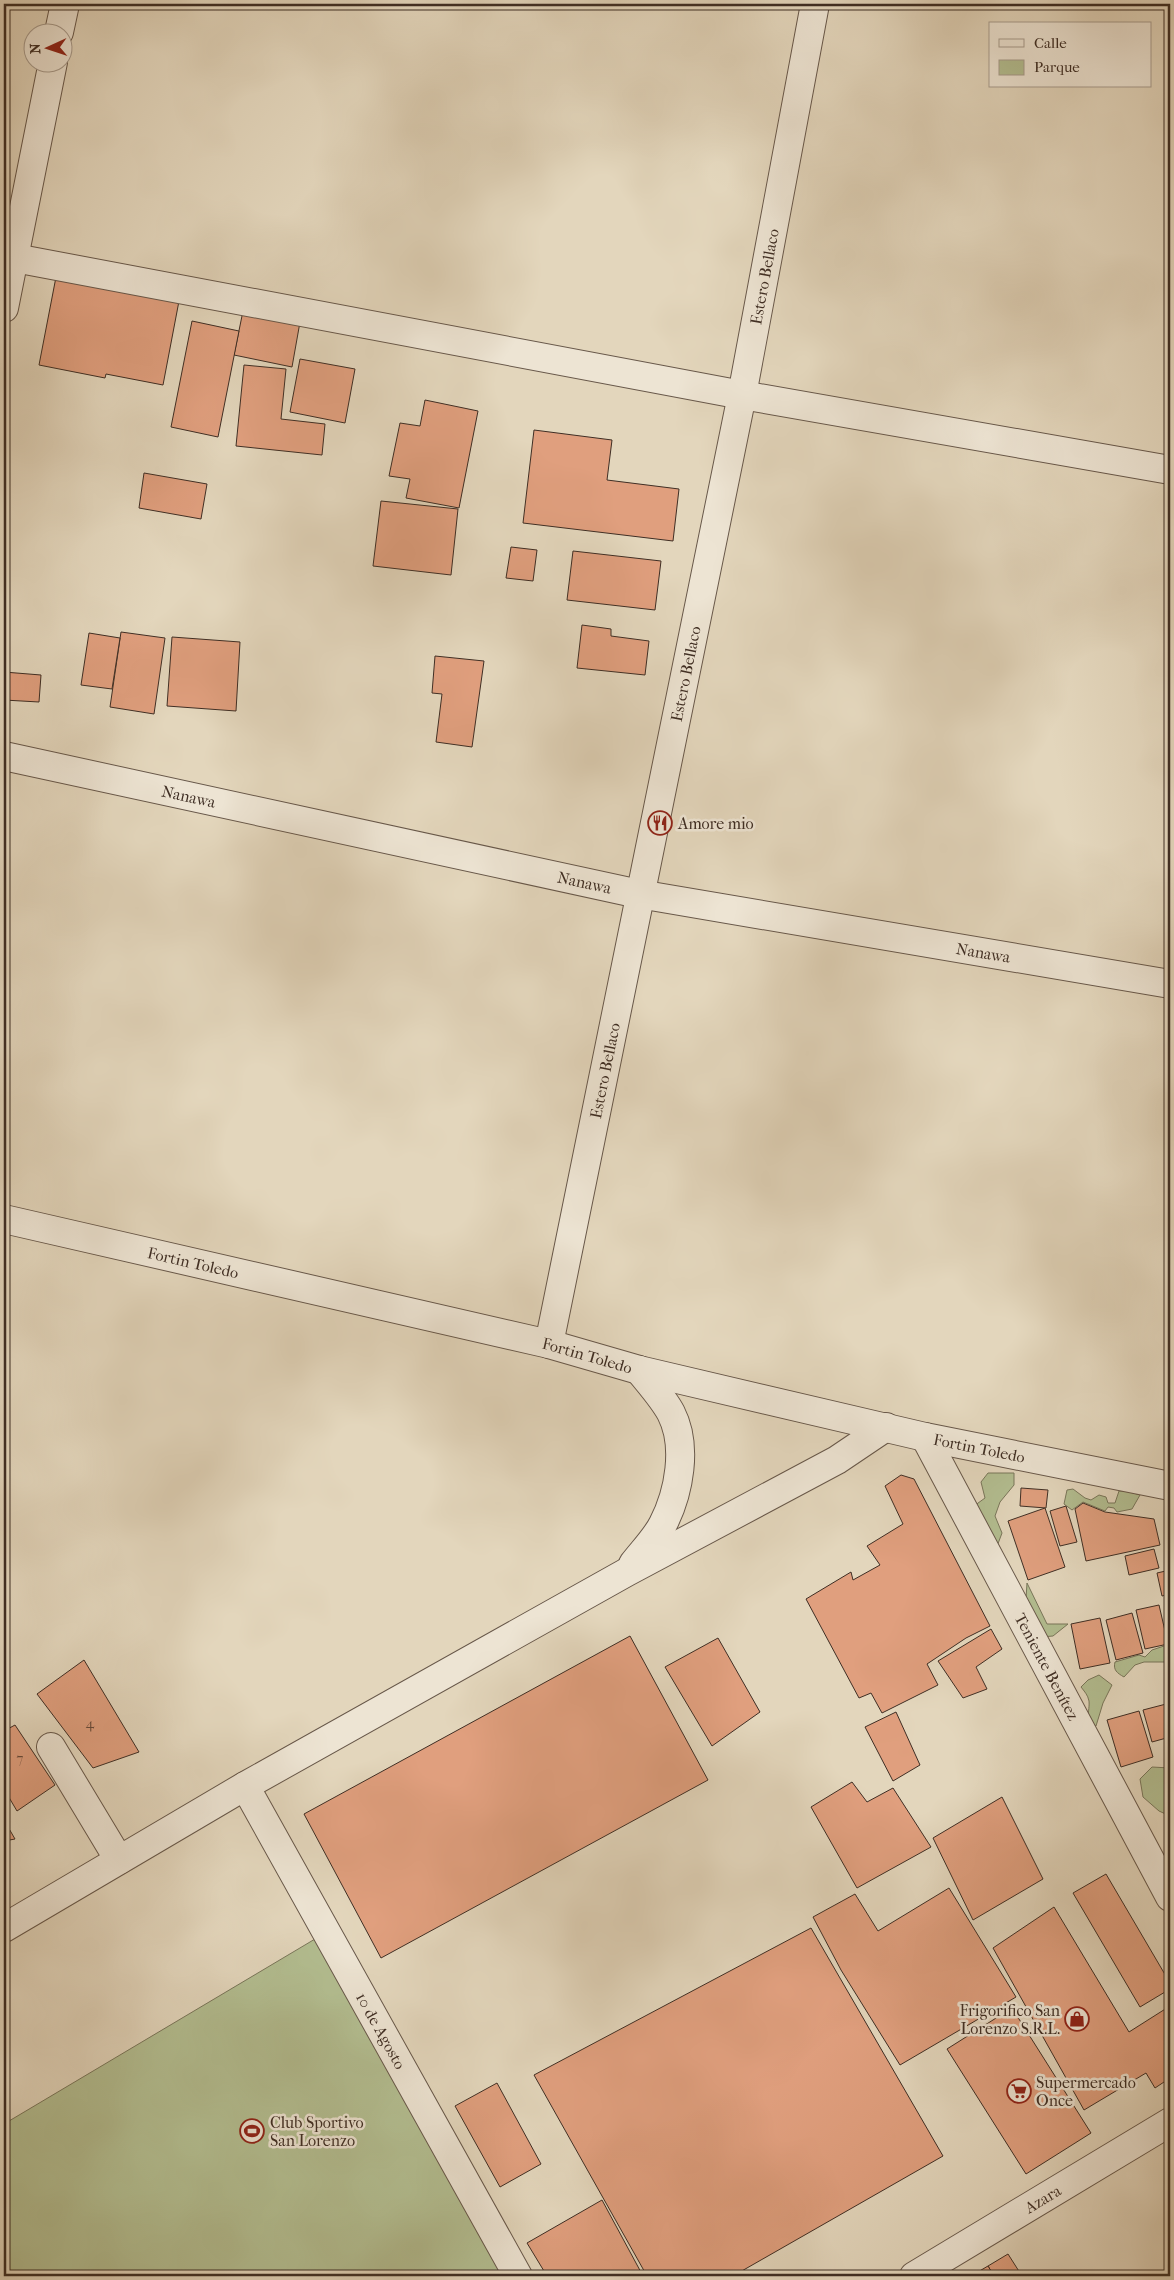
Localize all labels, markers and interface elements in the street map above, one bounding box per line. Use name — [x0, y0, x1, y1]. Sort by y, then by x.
north arrow — [22, 22, 72, 72]
legend — [989, 22, 1152, 88]
text: Calle — [1034, 34, 1067, 52]
text: N — [27, 43, 44, 54]
text: Parque — [1034, 58, 1080, 76]
street label: Estero Bellaco — [746, 227, 782, 326]
street label: Estero Bellaco — [666, 624, 704, 723]
street label: Nanawa — [160, 781, 218, 811]
restaurant icon: Amore mio — [647, 810, 673, 836]
place label: Amore mio — [677, 814, 754, 833]
street label: Nanawa — [556, 867, 614, 897]
street label: Nanawa — [955, 938, 1012, 966]
street label: Estero Bellaco — [586, 1021, 624, 1120]
street label: Fortin Toledo — [146, 1243, 241, 1282]
street label: Fortin Toledo — [540, 1333, 635, 1377]
street label: Fortin Toledo — [932, 1429, 1027, 1466]
street label: Teniente Benítez — [1011, 1610, 1083, 1723]
house number: 4 — [86, 1715, 95, 1732]
house number: 7 — [17, 1750, 24, 1767]
street label: 10 de Agosto — [352, 1989, 410, 2072]
place label: Frigorifico San Lorenzo S.R.L. — [959, 2001, 1061, 2038]
shop icon: Frigorifico San Lorenzo S.R.L. — [1064, 2006, 1090, 2032]
place label: Supermercado Once — [1036, 2073, 1136, 2110]
supermarket icon: Supermercado Once — [1006, 2078, 1032, 2104]
place label: Club Sportivo San Lorenzo — [270, 2113, 364, 2150]
sports icon: Club Sportivo San Lorenzo — [239, 2118, 265, 2144]
street label: Azara — [1020, 2180, 1065, 2217]

